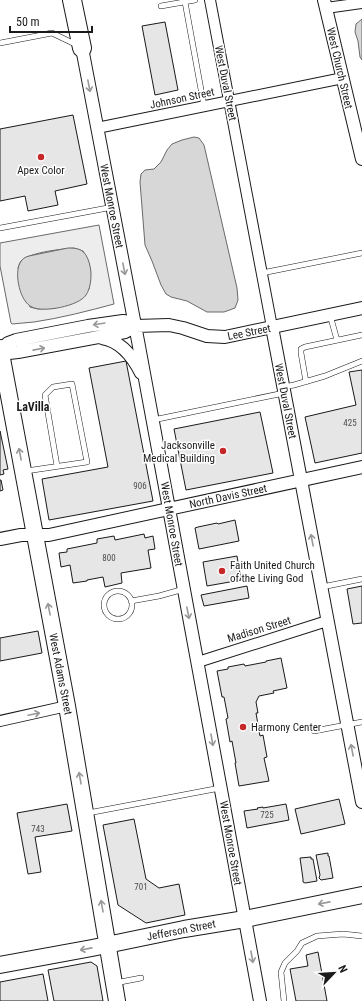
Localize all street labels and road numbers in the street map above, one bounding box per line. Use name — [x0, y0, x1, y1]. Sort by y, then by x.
street label: West Church Street — [324, 26, 355, 110]
street label: West Duval Street — [212, 44, 239, 122]
street label: Johnson Street — [149, 85, 216, 112]
street label: West Monroe Street — [97, 163, 126, 249]
street label: Lee Street — [226, 322, 272, 343]
street label: West Duval Street — [272, 362, 299, 440]
street label: West Monroe Street — [158, 481, 185, 567]
street label: North Davis Street — [188, 482, 268, 511]
street label: Madison Street — [226, 614, 292, 645]
street label: West Adams Street — [46, 632, 75, 716]
street label: West Monroe Street — [217, 800, 244, 886]
street label: Jefferson Street — [146, 917, 217, 944]

